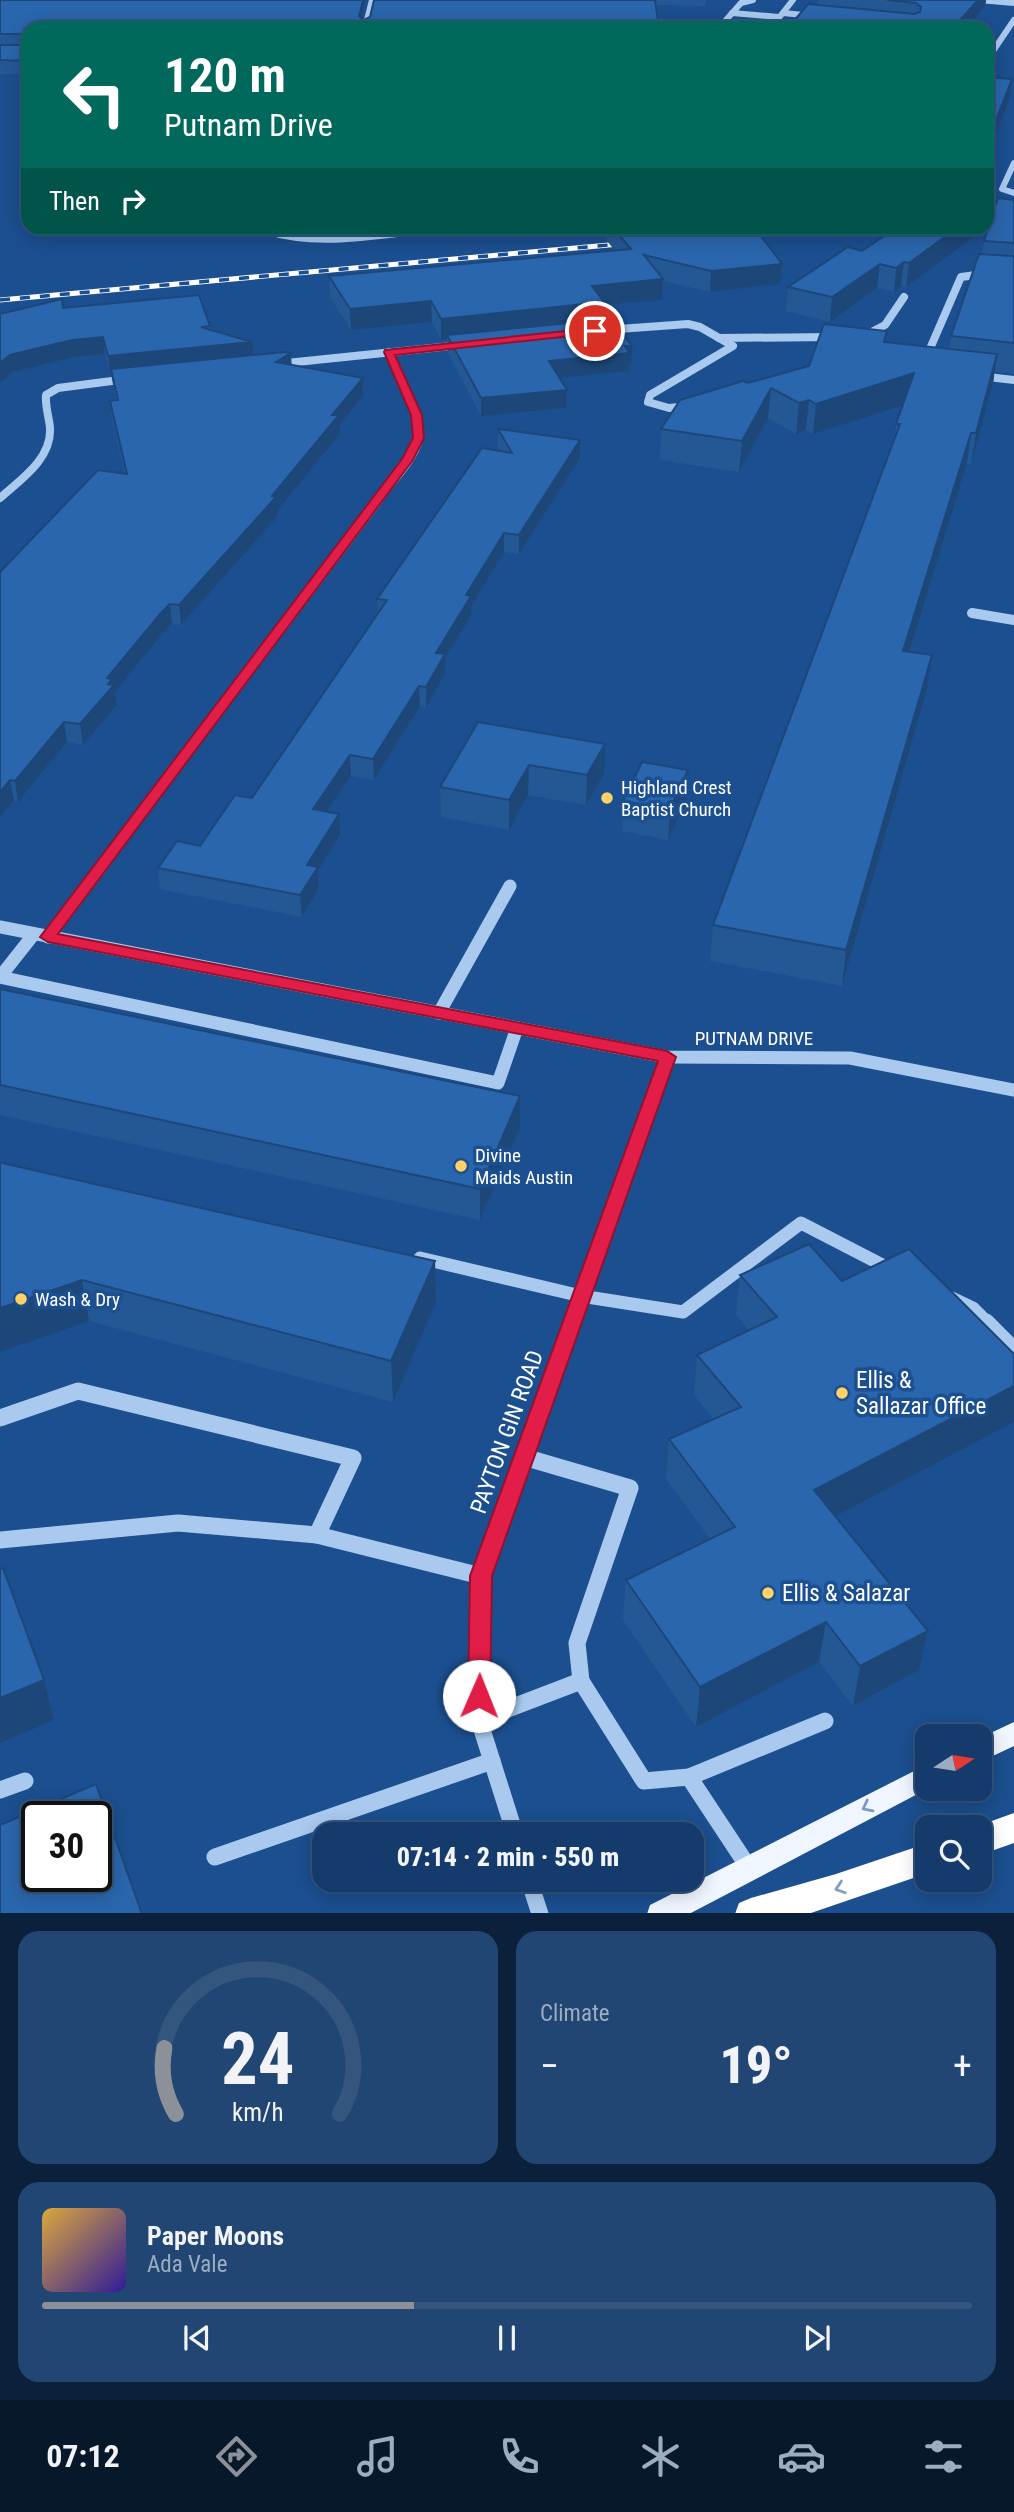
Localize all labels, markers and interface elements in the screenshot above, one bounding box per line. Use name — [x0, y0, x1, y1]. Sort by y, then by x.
text: 120 m — [164, 47, 286, 104]
icon: left — [49, 49, 140, 140]
text: Putnam Drive — [164, 106, 333, 144]
icon: right — [114, 182, 152, 220]
text: Then — [49, 186, 100, 216]
pin — [565, 301, 625, 361]
icon: arrive — [576, 312, 614, 350]
place label: Highland Crest Baptist Church — [621, 776, 732, 821]
marker: Highland Crest Baptist Church — [599, 790, 615, 806]
street label: PUTNAM DRIVE — [695, 1027, 813, 1050]
place label: Divine Maids Austin — [475, 1144, 573, 1189]
marker: Divine Maids Austin — [453, 1158, 469, 1174]
place label: Wash & Dry — [35, 1288, 120, 1311]
marker: Wash & Dry — [13, 1291, 29, 1307]
street label: PAYTON GIN ROAD — [465, 1347, 549, 1517]
place label: Ellis & Sallazar Office — [856, 1367, 986, 1420]
marker: Ellis & Sallazar Office — [834, 1385, 850, 1401]
place label: Ellis & Salazar — [782, 1580, 910, 1607]
marker: Ellis & Salazar — [760, 1585, 776, 1601]
position arrow — [442, 1659, 516, 1733]
north arrow — [915, 1724, 992, 1801]
map controls — [915, 1724, 992, 1892]
one-way arrow — [862, 1799, 874, 1813]
speed limit sign: 30 — [21, 1801, 112, 1892]
button: search — [915, 1815, 992, 1892]
text: 07:14 · 2 min · 550 m — [397, 1842, 619, 1872]
one-way arrow — [834, 1880, 846, 1895]
text: Climate — [540, 2000, 610, 2027]
text: 24 — [221, 2016, 295, 2102]
text: 19° — [719, 2035, 793, 2096]
text: − — [540, 2044, 559, 2088]
text: + — [953, 2044, 972, 2088]
text: km/h — [232, 2097, 284, 2126]
text: Paper Moons — [147, 2221, 284, 2251]
text: Ada Vale — [147, 2251, 227, 2278]
icon: previous — [178, 2319, 216, 2357]
icon: pause — [488, 2319, 526, 2357]
icon: next — [798, 2319, 836, 2357]
icon: directions — [212, 2432, 261, 2481]
icon: music — [353, 2432, 402, 2481]
icon: phone — [495, 2432, 544, 2481]
icon: climate — [636, 2432, 685, 2481]
icon: car — [777, 2432, 826, 2481]
icon: filters — [919, 2432, 968, 2481]
text: 07:12 — [46, 2437, 120, 2475]

